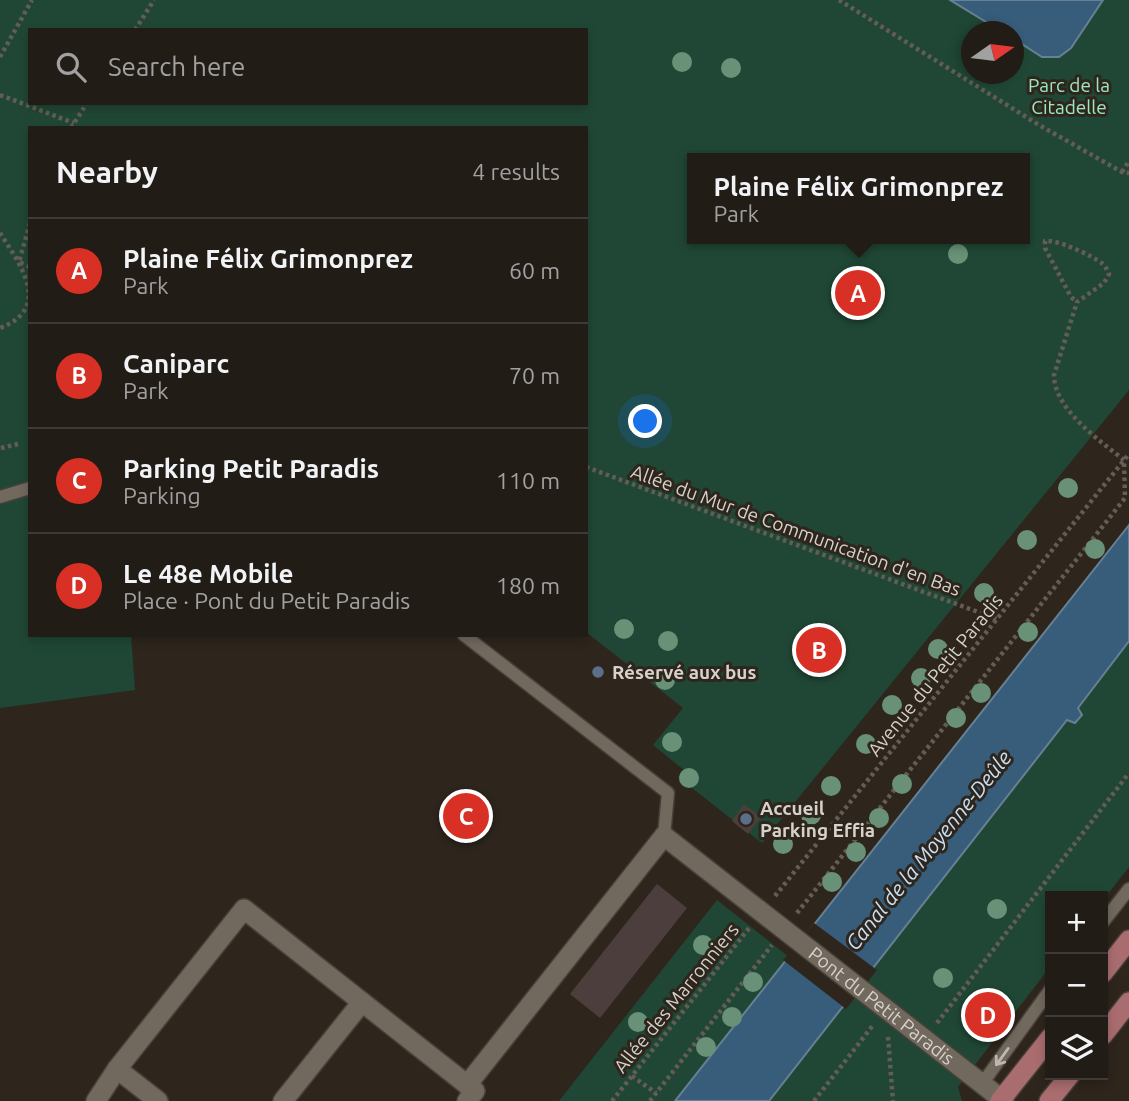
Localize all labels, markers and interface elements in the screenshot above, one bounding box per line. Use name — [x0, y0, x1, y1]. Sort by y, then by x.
north arrow — [961, 21, 1024, 84]
search box — [28, 28, 588, 105]
icon: search — [52, 48, 90, 86]
text: Search here — [108, 52, 245, 81]
park label: Parc de la Citadelle — [1028, 74, 1110, 118]
popup — [687, 153, 1030, 244]
text: Nearby — [56, 155, 158, 189]
text: 4 results — [472, 159, 560, 184]
text: Plaine Félix Grimonprez — [713, 172, 1004, 201]
text: Park — [713, 201, 759, 226]
text: Plaine Félix Grimonprez — [123, 244, 413, 273]
text: A — [71, 258, 87, 283]
text: 60 m — [509, 258, 560, 283]
pin: A — [835, 267, 881, 319]
text: Park — [123, 273, 169, 298]
text: Caniparc — [123, 349, 229, 378]
text: B — [71, 363, 87, 388]
text: 70 m — [509, 363, 560, 388]
text: Park — [123, 378, 169, 403]
your location — [628, 404, 662, 438]
text: Parking Petit Paradis — [123, 454, 379, 483]
street label: Allée du Mur de Communication d'en Bas — [628, 460, 964, 600]
text: C — [72, 468, 86, 493]
text: 110 m — [496, 468, 560, 493]
text: Parking — [123, 483, 201, 508]
text: Le 48e Mobile — [123, 559, 293, 588]
text: D — [71, 573, 87, 598]
text: 180 m — [496, 573, 560, 598]
text: Place · Pont du Petit Paradis — [123, 588, 410, 613]
street label: Avenue du Petit Paradis — [863, 590, 1007, 760]
pin: B — [796, 624, 842, 676]
place label: Réservé aux bus — [612, 661, 756, 683]
marker: Réservé aux bus — [590, 664, 606, 680]
water label: Canal de la Moyenne-Deûle — [840, 745, 1016, 955]
pin: C — [443, 790, 489, 842]
place label: Accueil Parking Effia — [760, 797, 875, 841]
marker: Accueil Parking Effia — [738, 811, 754, 827]
map controls — [1045, 891, 1108, 1080]
button: + — [1045, 891, 1108, 954]
street label: Allée des Marronniers — [609, 919, 743, 1077]
street label: Pont du Petit Paradis — [804, 942, 959, 1069]
button: − — [1045, 954, 1108, 1017]
pin: D — [965, 989, 1011, 1041]
button: layers — [1045, 1017, 1108, 1080]
one-way arrow — [994, 1047, 1009, 1065]

